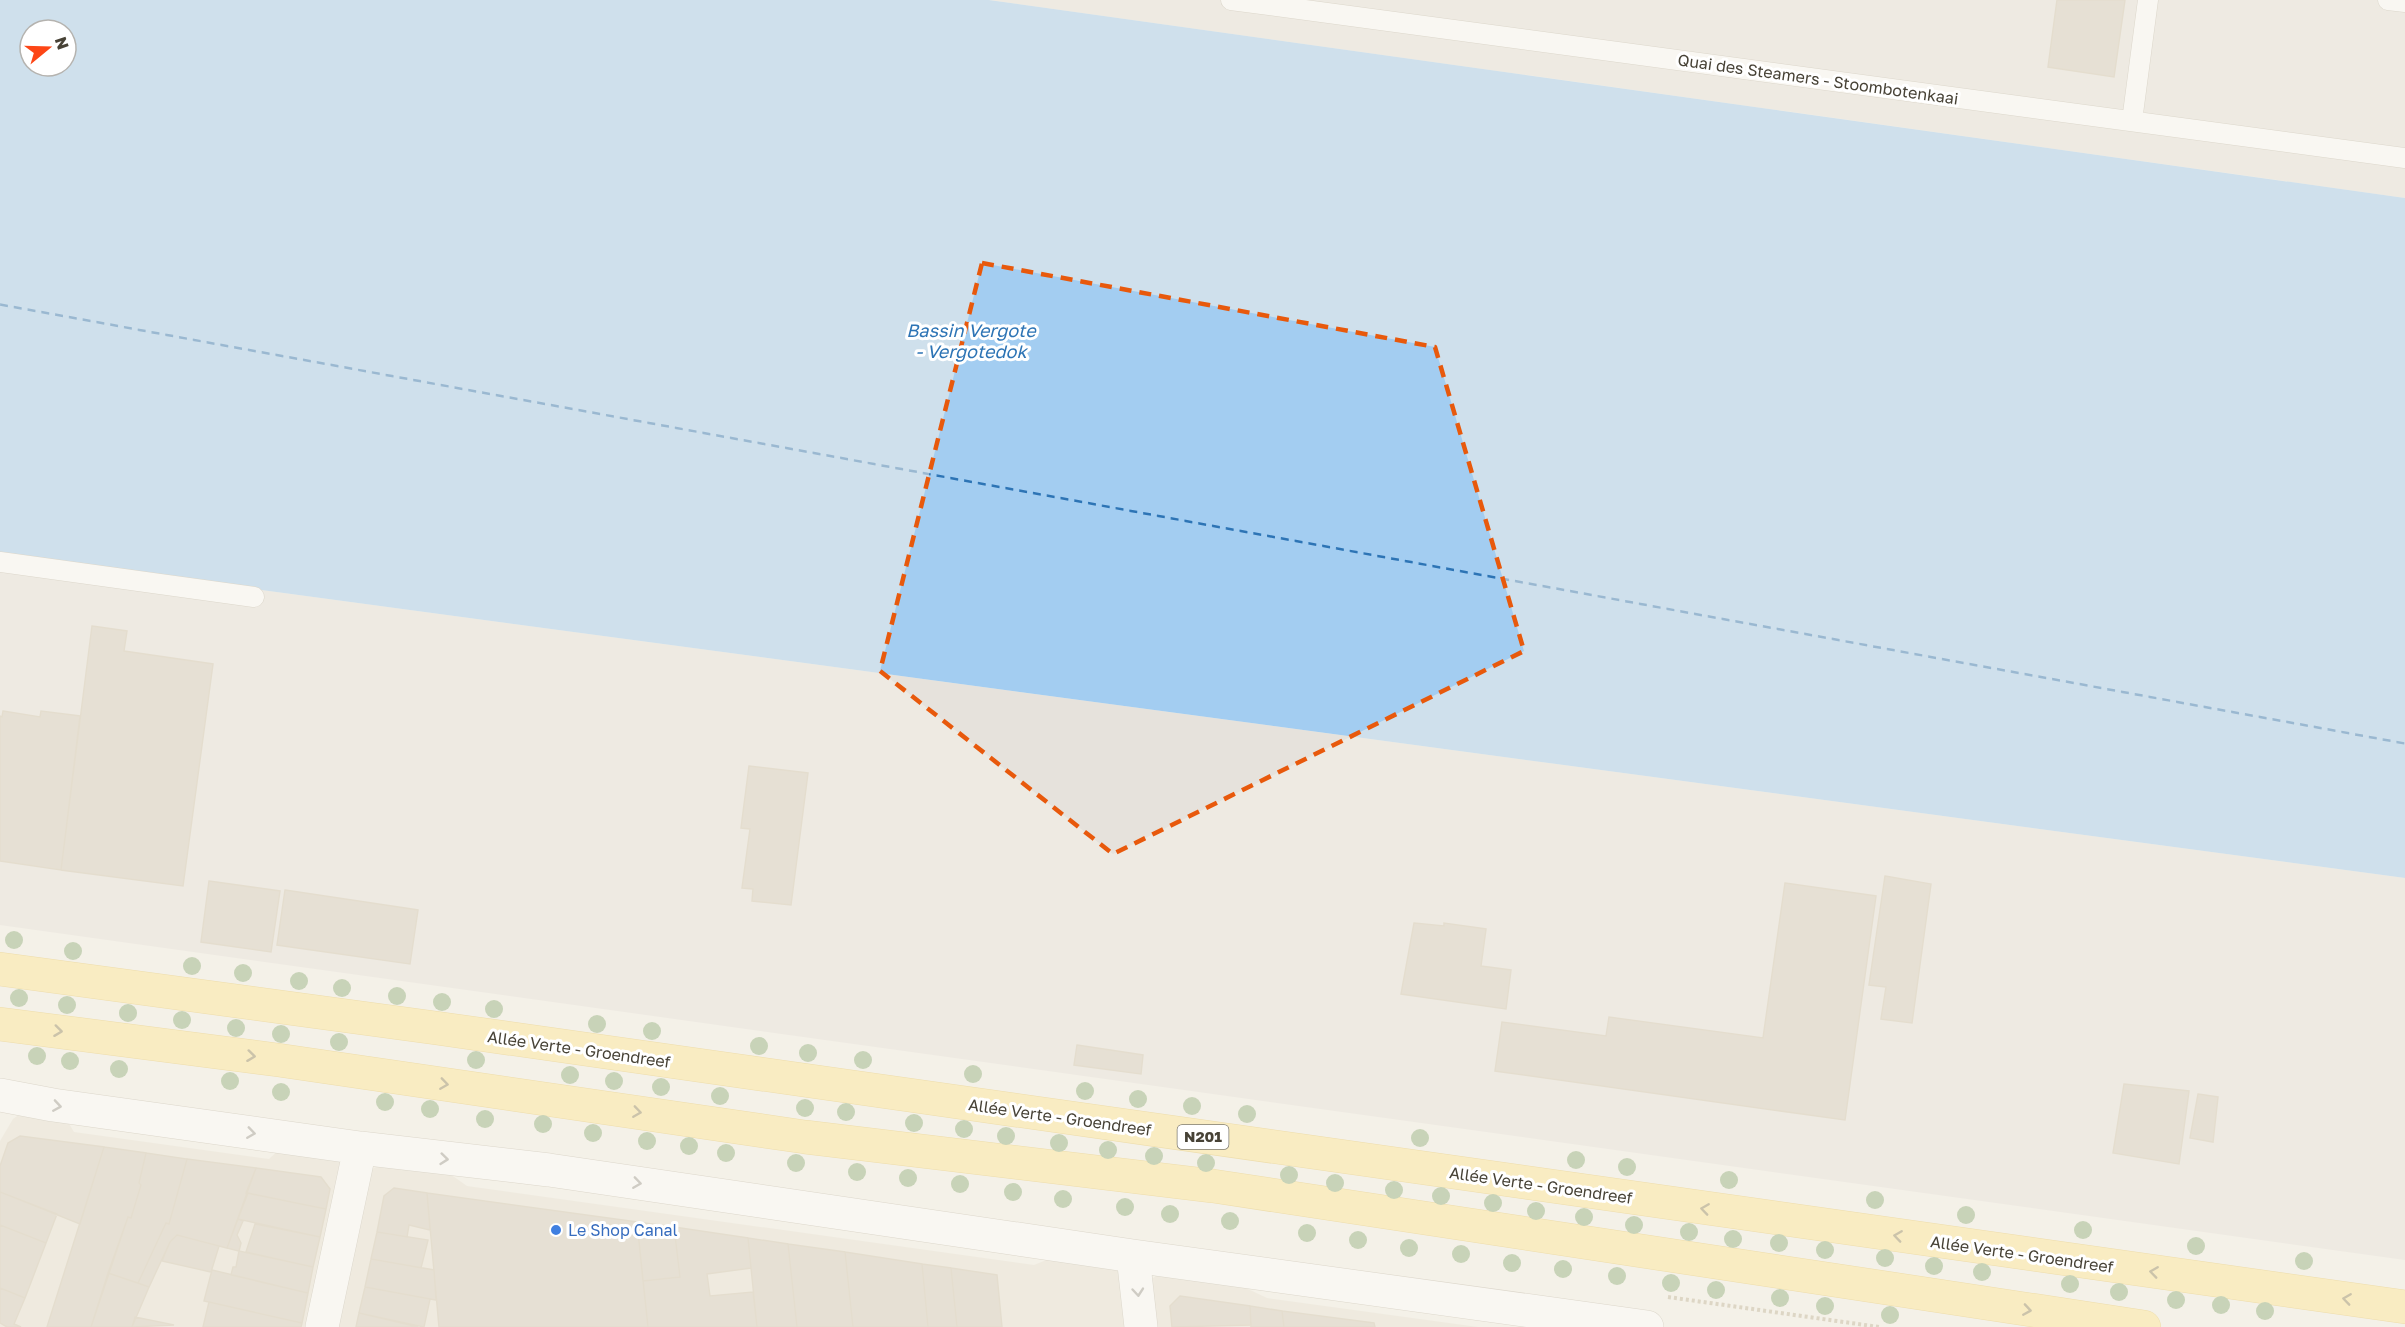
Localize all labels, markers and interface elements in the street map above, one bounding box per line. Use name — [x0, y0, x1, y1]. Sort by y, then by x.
north arrow — [18, 18, 78, 78]
text: N — [51, 34, 74, 52]
street label: Quai des Steamers - Stoombotenkaai — [1676, 49, 1960, 109]
water label: Bassin Vergote - Vergotedok — [906, 319, 1037, 362]
one-way arrow — [53, 1025, 63, 1037]
street label: Allée Verte - Groendreef — [486, 1026, 672, 1072]
one-way arrow — [247, 1050, 256, 1062]
one-way arrow — [440, 1077, 449, 1089]
street label: Allée Verte - Groendreef — [967, 1094, 1153, 1140]
one-way arrow — [53, 1099, 62, 1111]
one-way arrow — [633, 1106, 642, 1118]
road number: N201 — [1178, 1125, 1228, 1149]
one-way arrow — [246, 1126, 255, 1138]
one-way arrow — [439, 1152, 448, 1165]
street label: Allée Verte - Groendreef — [1448, 1162, 1634, 1208]
one-way arrow — [633, 1177, 642, 1189]
one-way arrow — [1701, 1203, 1710, 1215]
place label: Le Shop Canal — [568, 1220, 678, 1240]
marker: Le Shop Canal — [549, 1223, 563, 1237]
one-way arrow — [1894, 1231, 1903, 1243]
street label: Allée Verte - Groendreef — [1929, 1231, 2115, 1277]
one-way arrow — [2149, 1267, 2158, 1279]
one-way arrow — [1131, 1287, 1144, 1296]
one-way arrow — [2342, 1293, 2352, 1305]
one-way arrow — [2023, 1304, 2032, 1316]

